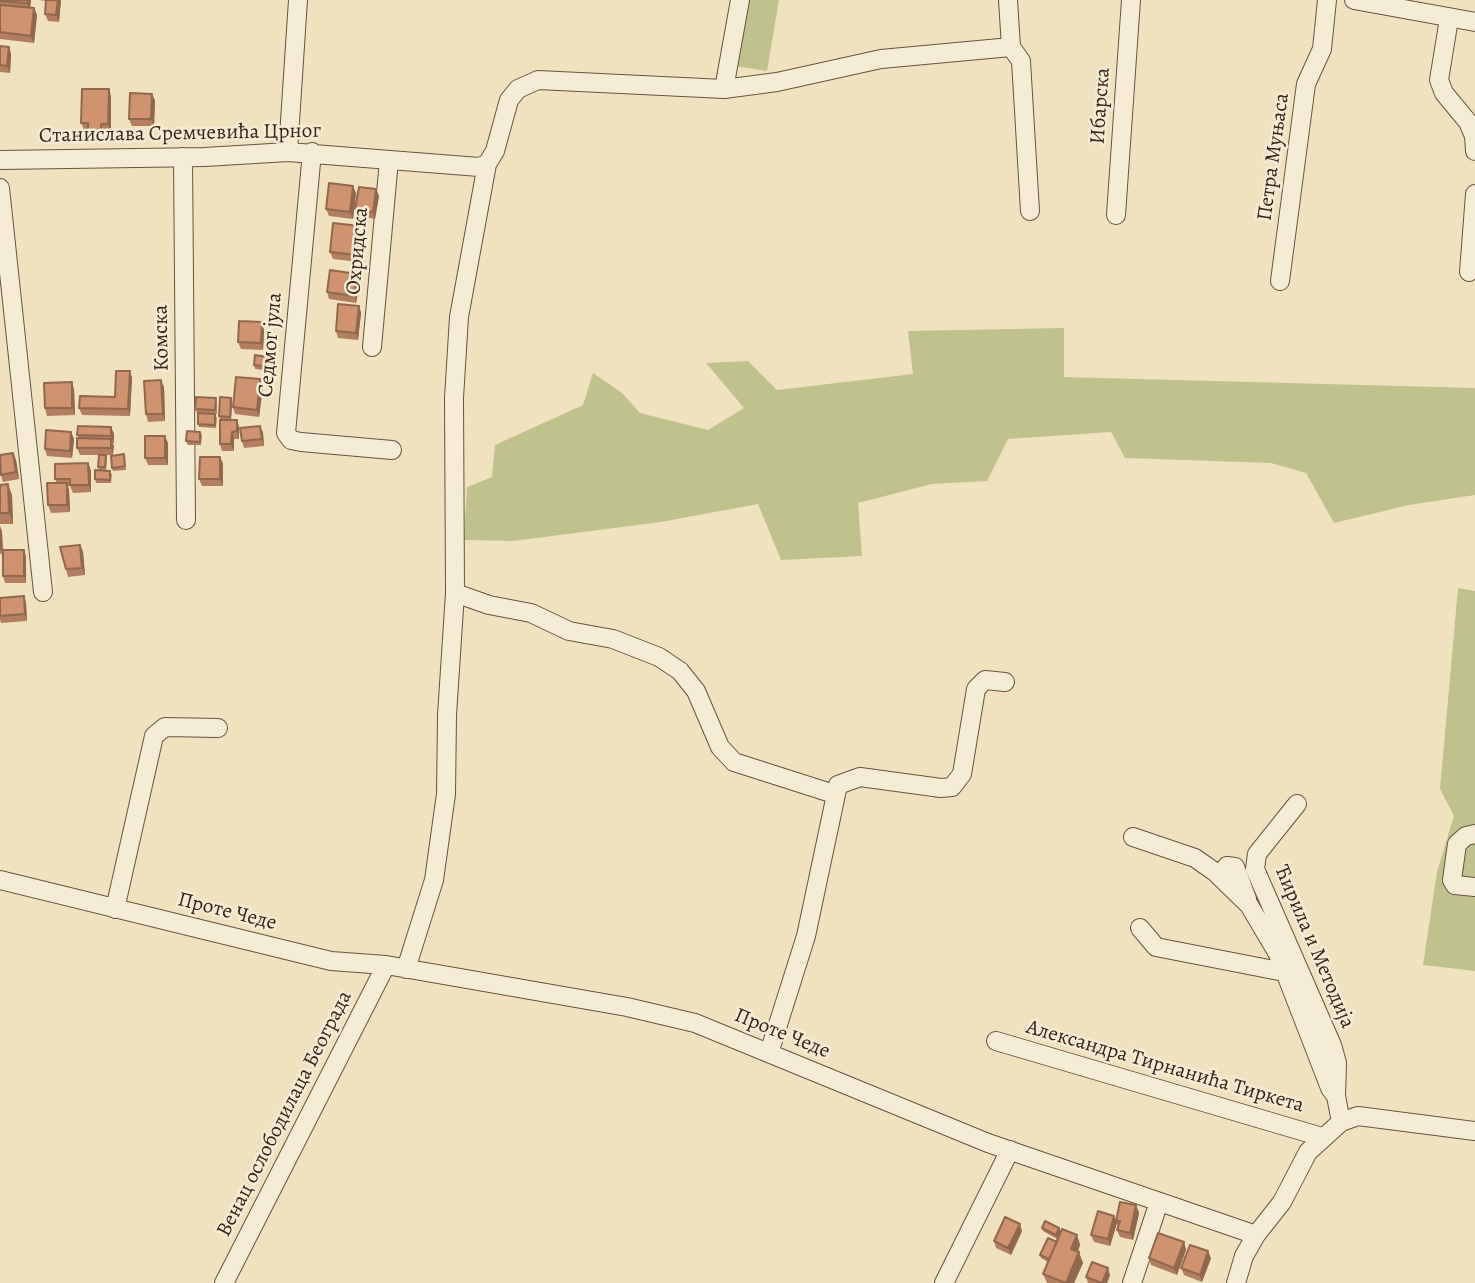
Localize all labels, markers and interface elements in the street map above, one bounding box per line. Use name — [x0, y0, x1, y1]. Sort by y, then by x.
street label: Ибарска — [1086, 67, 1116, 145]
street label: Петра Муњаса — [1253, 91, 1295, 223]
street label: Станислава Сремчевића Црног — [39, 119, 321, 149]
street label: Охридска — [342, 206, 374, 296]
street label: Седмог јула — [254, 292, 288, 398]
street label: Комска — [149, 304, 175, 372]
street label: Ћирила и Методија — [1268, 862, 1360, 1032]
street label: Проте Чеде — [175, 888, 279, 936]
street label: Венац ослободилаца Београда — [212, 987, 358, 1241]
street label: Проте Чеде — [730, 1003, 834, 1065]
street label: Александра Тирнанића Тиркета — [1023, 1015, 1307, 1119]

